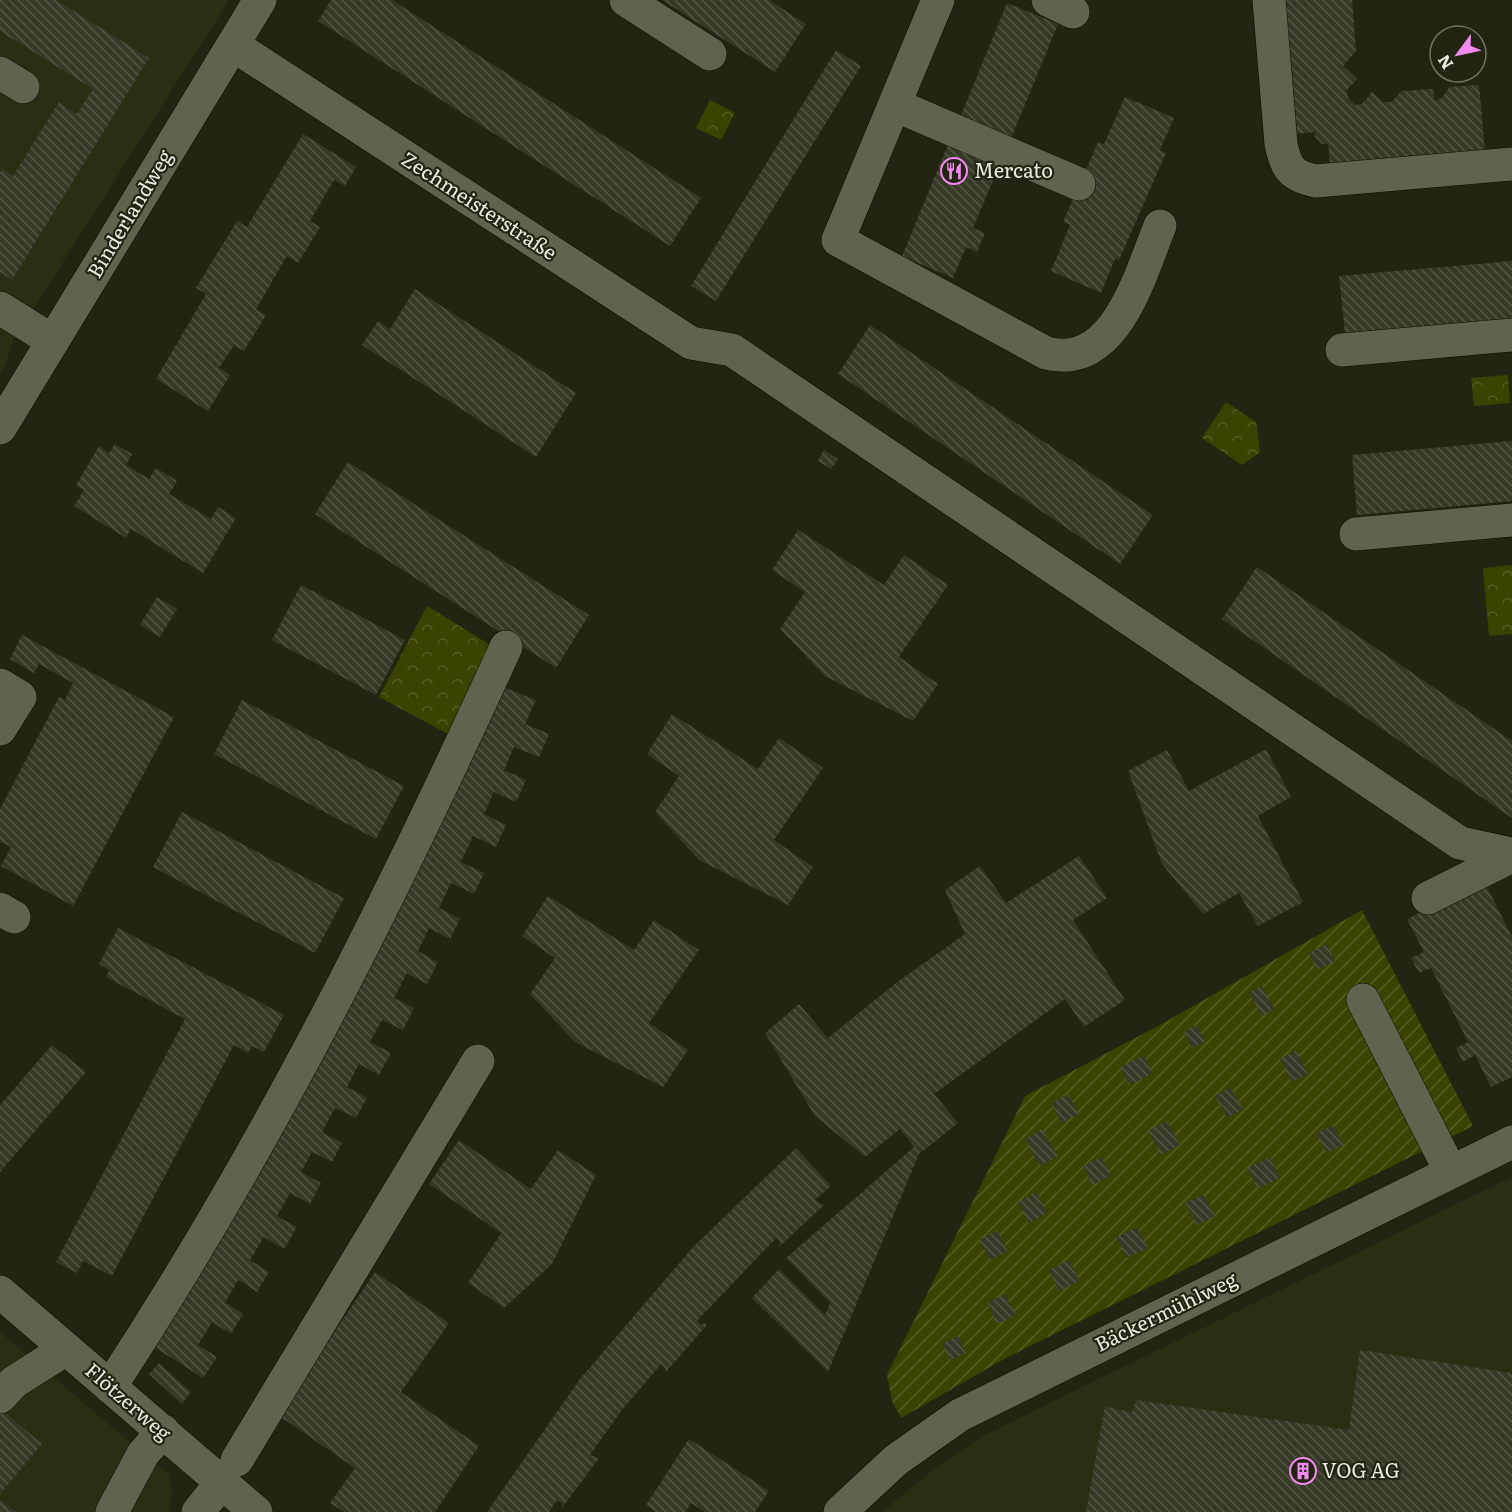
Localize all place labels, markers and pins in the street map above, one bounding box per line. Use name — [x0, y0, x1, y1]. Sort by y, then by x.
place label: Mercato — [974, 154, 1053, 184]
restaurant icon: Mercato — [939, 156, 969, 186]
place label: VOG AG — [1322, 1454, 1400, 1484]
building icon: VOG AG — [1288, 1456, 1318, 1486]

